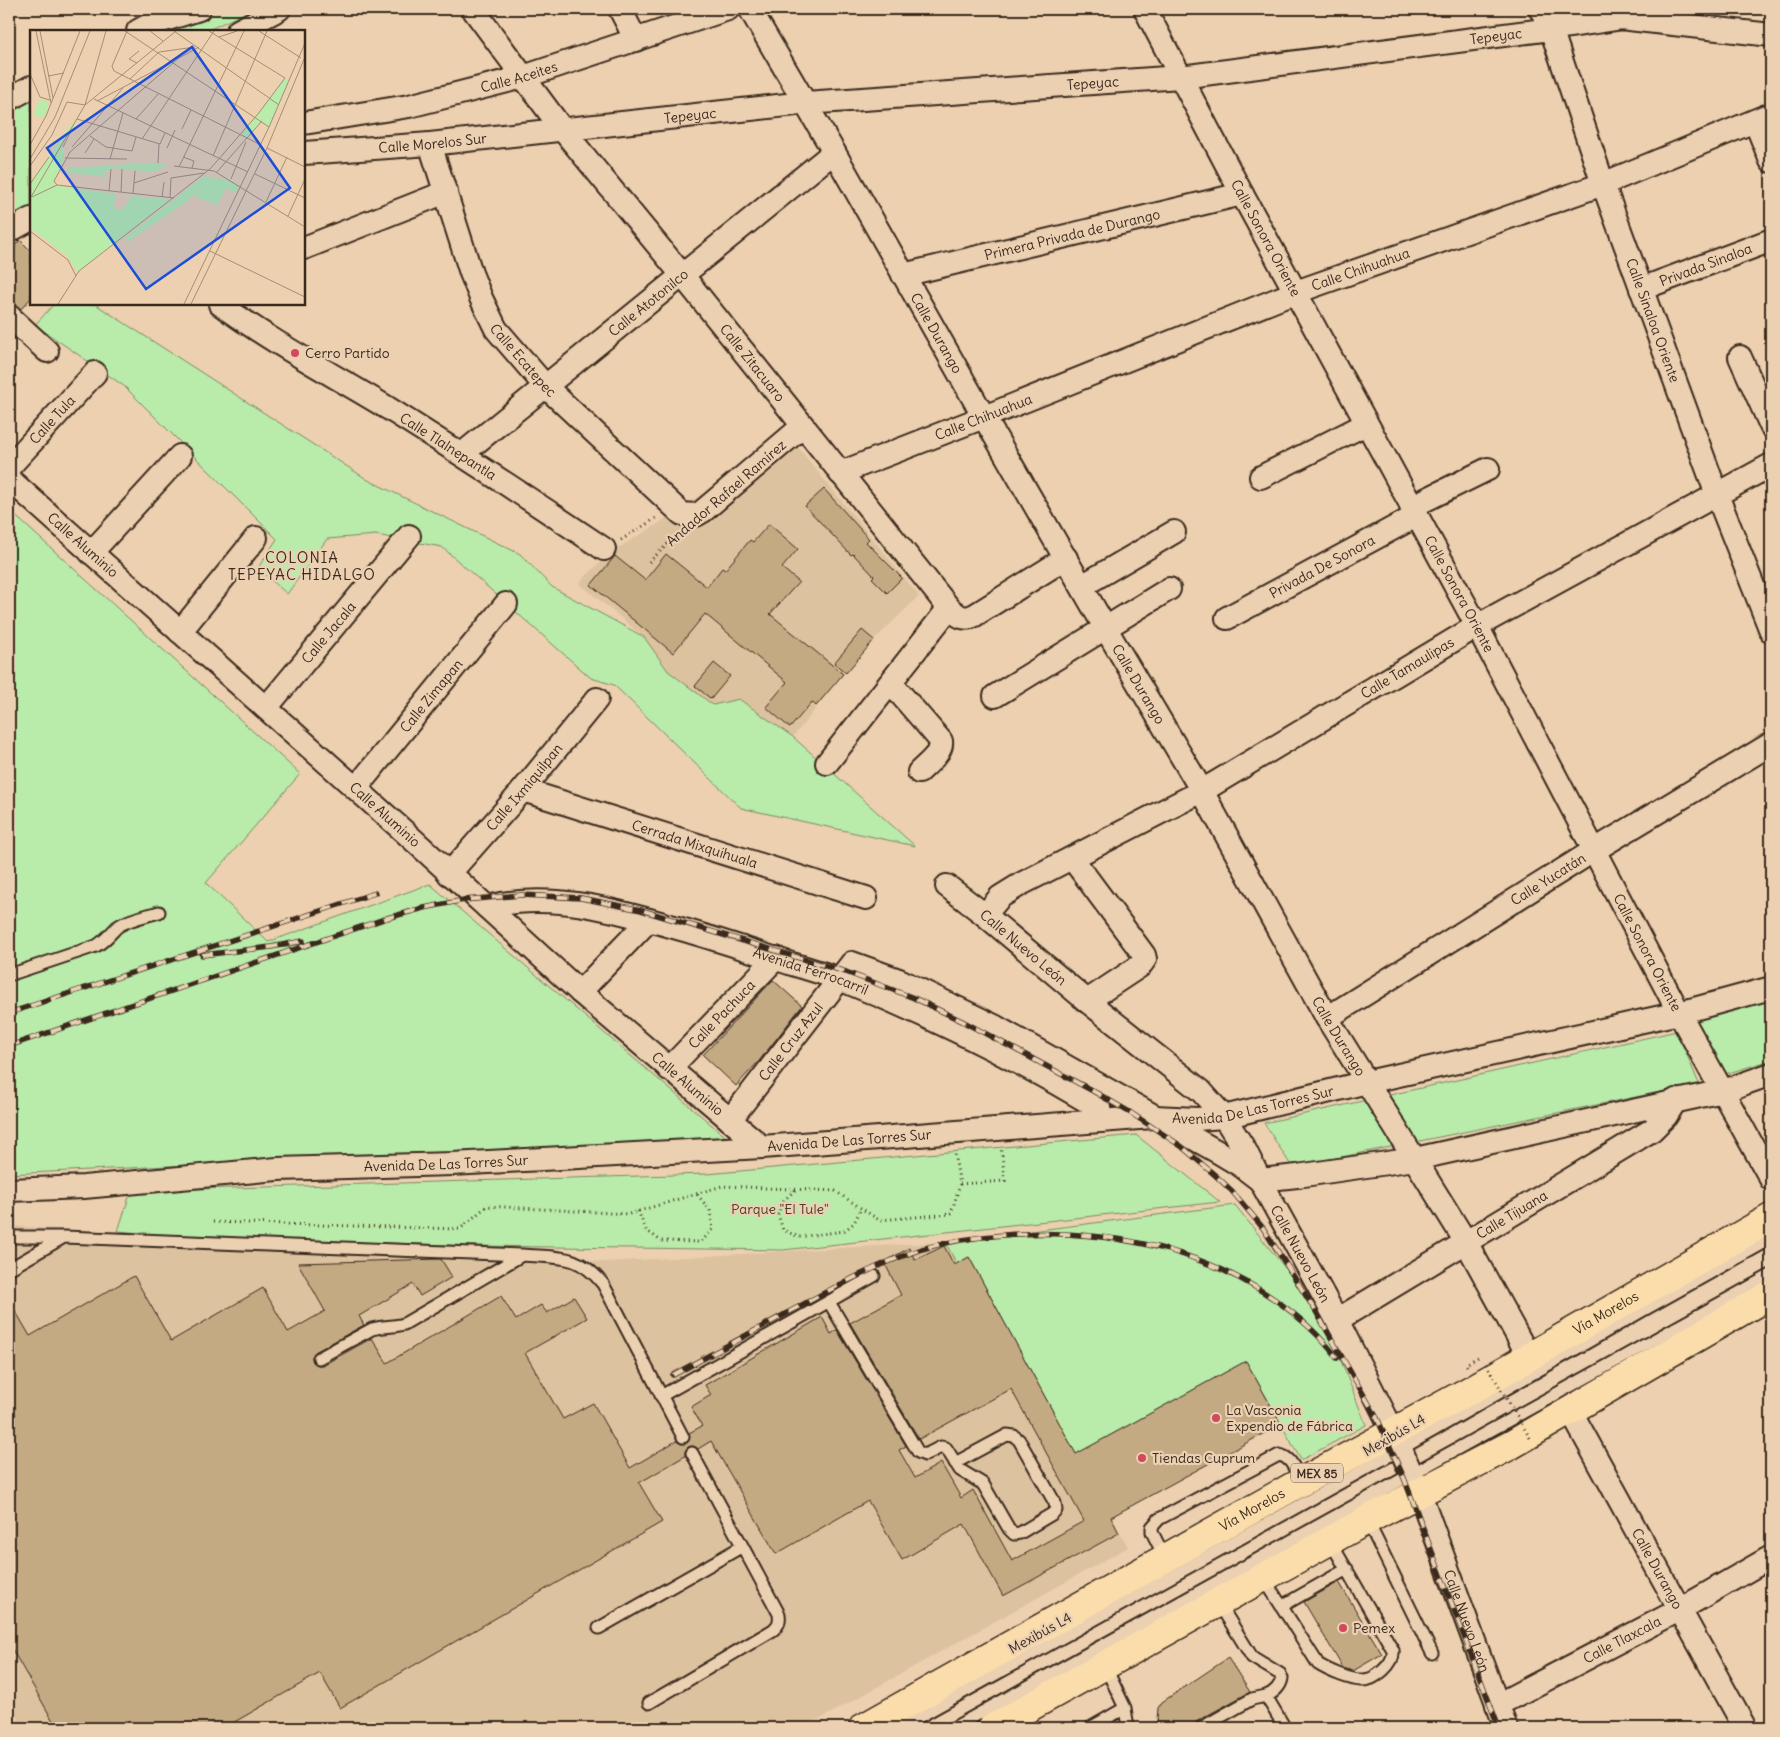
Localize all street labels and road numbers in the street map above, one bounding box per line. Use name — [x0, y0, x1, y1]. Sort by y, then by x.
street label: Tepeyac — [1469, 24, 1523, 48]
street label: Calle Aceites — [478, 57, 560, 96]
street label: Tepeyac — [1066, 72, 1120, 94]
street label: Tepeyac — [663, 104, 717, 127]
street label: Calle Morelos Sur — [378, 129, 488, 157]
street label: Calle Sonora Oriente — [1227, 177, 1305, 300]
street label: Primera Privada de Durango — [983, 205, 1162, 264]
street label: Privada Sinaloa — [1657, 239, 1754, 290]
street label: Calle Chihuahua — [1309, 244, 1412, 295]
street label: Calle Sinaloa Oriente — [1622, 256, 1684, 385]
street label: Calle Atotonilco — [605, 265, 692, 340]
street label: Calle Durango — [907, 290, 967, 377]
street label: Calle Zitacuaro — [716, 320, 789, 405]
street label: Calle Ecatepec — [486, 321, 560, 401]
street label: Calle Chihuahua — [932, 390, 1035, 444]
street label: Calle Tula — [25, 392, 79, 448]
street label: Calle Tlalnepantla — [396, 409, 500, 484]
street label: Andador Rafael Ramírez — [662, 436, 790, 550]
street label: Calle Aluminio — [44, 509, 122, 581]
street label: Privada De Sonora — [1266, 531, 1378, 603]
street label: Calle Sonora Oriente — [1420, 532, 1498, 655]
street label: Calle Jacala — [298, 598, 360, 667]
street label: Calle Tamaulipas — [1357, 633, 1457, 703]
street label: Calle Durango — [1108, 641, 1169, 727]
street label: Calle Zimapan — [396, 655, 467, 736]
street label: Calle Ixmiquilpan — [482, 740, 566, 835]
street label: Calle Aluminio — [346, 778, 424, 851]
street label: Cerrada Mixquihuala — [630, 816, 760, 872]
street label: Calle Yucatán — [1507, 849, 1589, 910]
street label: Calle Sonora Oriente — [1609, 891, 1686, 1014]
street label: Calle Nuevo León — [976, 906, 1071, 989]
street label: Avenida Ferrocarril — [751, 943, 871, 999]
street label: Calle Pachuca — [685, 976, 759, 1052]
street label: Calle Durango — [1308, 993, 1370, 1079]
street label: Calle Cruz Azul — [755, 999, 827, 1085]
street label: Calle Aluminio — [648, 1048, 728, 1120]
street label: Avenida De Las Torres Sur — [1172, 1081, 1336, 1128]
street label: Avenida De Las Torres Sur — [767, 1125, 932, 1156]
street label: Avenida De Las Torres Sur — [364, 1151, 529, 1176]
street label: Calle Tijuana — [1473, 1186, 1551, 1243]
street label: Calle Nuevo León — [1267, 1202, 1335, 1306]
street label: Vía Morelos — [1570, 1287, 1642, 1339]
street label: Mexibús L4 — [1359, 1410, 1429, 1460]
road number: MEX 85 — [1291, 1464, 1343, 1482]
street label: Vía Morelos — [1216, 1484, 1288, 1535]
street label: Calle Durango — [1628, 1525, 1687, 1612]
street label: Calle Nuevo León — [1440, 1567, 1494, 1675]
street label: Mexibús L4 — [1005, 1608, 1075, 1658]
street label: Calle Tlaxcala — [1580, 1612, 1664, 1668]

